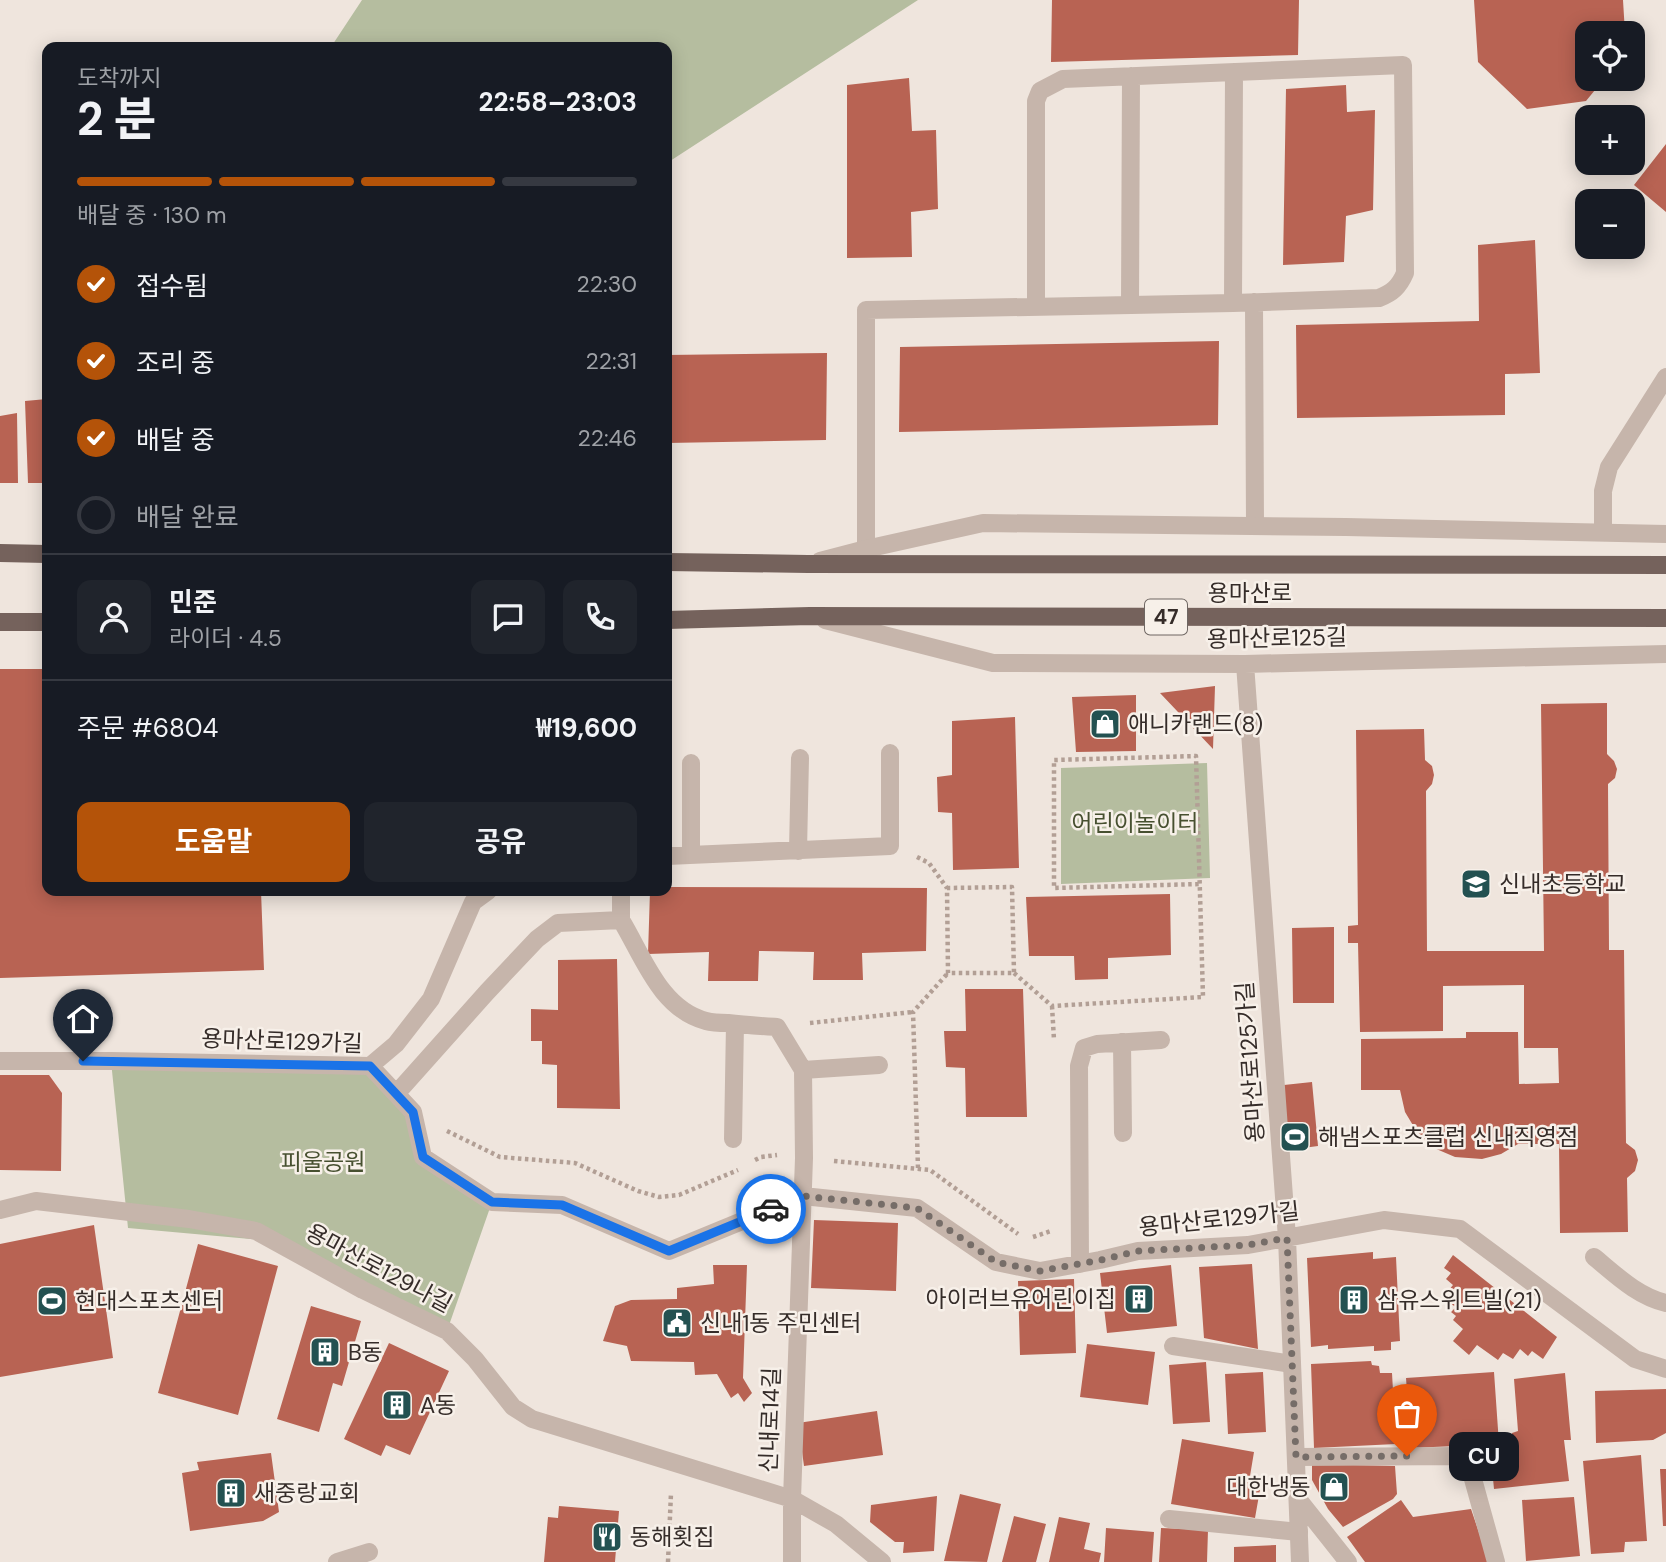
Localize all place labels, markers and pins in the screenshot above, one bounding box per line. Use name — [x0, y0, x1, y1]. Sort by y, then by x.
shop icon: 애니카랜드(8) — [1088, 707, 1122, 741]
place label: 애니카랜드(8) — [1128, 709, 1263, 739]
school or university icon: 신내초등학교 — [1459, 867, 1493, 901]
place label: 신내초등학교 — [1499, 869, 1626, 899]
pin — [53, 989, 113, 1061]
sports icon: 해냄스포츠클럽 신내직영점 — [1278, 1120, 1312, 1154]
place label: 해냄스포츠클럽 신내직영점 — [1318, 1122, 1578, 1152]
building icon: 아이러브유어린이집 — [1122, 1282, 1156, 1316]
building icon: 삼유스위트빌(21) — [1337, 1283, 1371, 1317]
sports icon: 현대스포츠센터 — [35, 1284, 69, 1318]
place label: 아이러브유어린이집 — [926, 1284, 1116, 1314]
place label: 삼유스위트빌(21) — [1377, 1285, 1542, 1315]
place label: 현대스포츠센터 — [75, 1286, 223, 1316]
public building icon: 신내1동 주민센터 — [660, 1306, 694, 1340]
place label: 신내1동 주민센터 — [700, 1308, 861, 1338]
building icon: B동 — [308, 1335, 342, 1369]
place label: B동 — [348, 1337, 383, 1367]
pin — [1377, 1384, 1437, 1456]
building icon: A동 — [380, 1388, 414, 1422]
place label: A동 — [420, 1390, 456, 1420]
callout: CU — [1449, 1432, 1519, 1480]
shop icon: 대한냉동 — [1317, 1470, 1351, 1504]
place label: 대한냉동 — [1226, 1472, 1311, 1502]
building icon: 새중랑교회 — [214, 1476, 248, 1510]
place label: 새중랑교회 — [254, 1478, 360, 1508]
restaurant icon: 동해횟집 — [590, 1520, 624, 1554]
place label: 동해횟집 — [630, 1522, 715, 1552]

